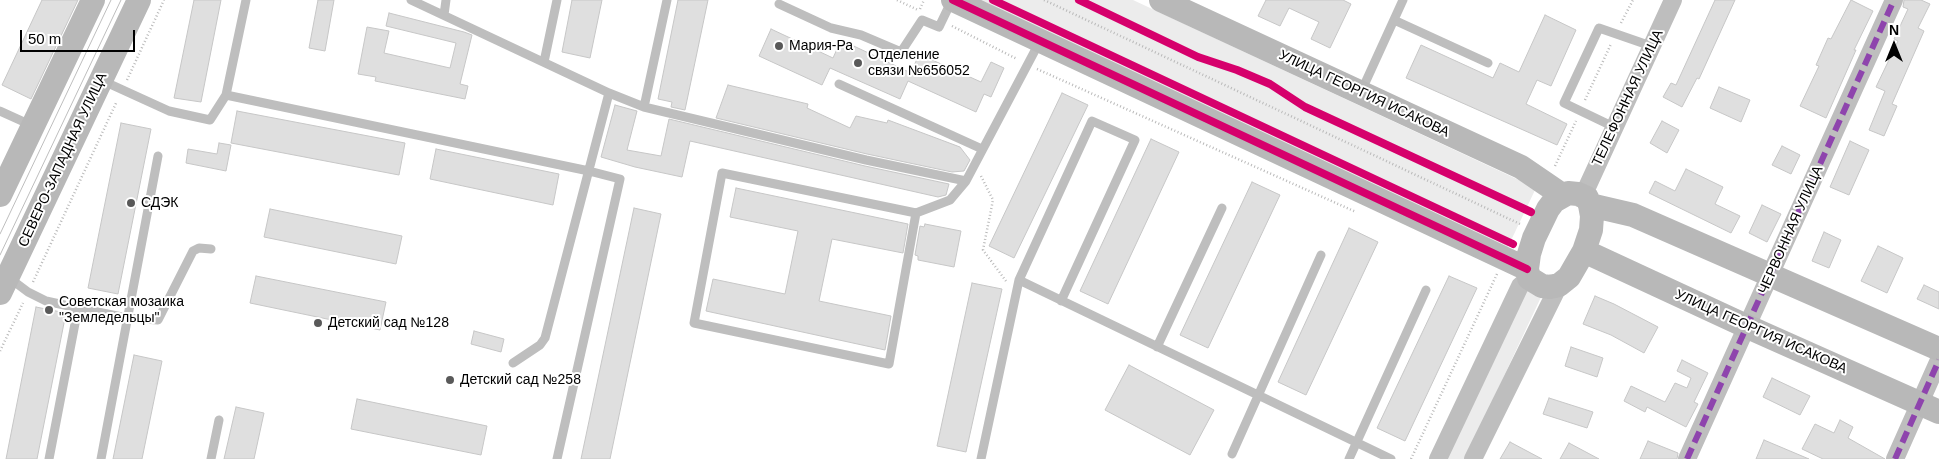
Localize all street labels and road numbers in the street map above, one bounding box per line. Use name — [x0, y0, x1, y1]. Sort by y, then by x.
street label: ТЕЛЕФОННАЯ УЛИЦА — [1589, 27, 1667, 169]
street label: УЛИЦА ГЕОРГИЯ ИСАКОВА — [1276, 47, 1452, 141]
street label: СЕВЕРО-ЗАПАДНАЯ УЛИЦА — [15, 70, 111, 250]
street label: ЧЕРВОННАЯ УЛИЦА — [1755, 163, 1827, 297]
street label: УЛИЦА ГЕОРГИЯ ИСАКОВА — [1672, 286, 1850, 378]

